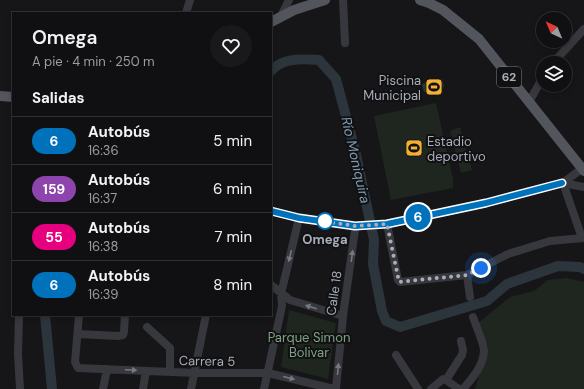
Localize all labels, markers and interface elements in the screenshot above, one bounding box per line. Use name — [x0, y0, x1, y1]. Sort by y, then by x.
north arrow — [536, 12, 572, 48]
map controls — [536, 12, 572, 92]
text: Omega — [32, 25, 98, 50]
button: heart — [210, 25, 252, 67]
text: A pie · 4 min · 250 m — [32, 53, 155, 70]
button: layers — [536, 56, 572, 92]
road number: 62 — [497, 67, 521, 87]
place label: Piscina Municipal — [363, 72, 421, 104]
sports icon: Piscina Municipal — [424, 77, 444, 97]
text: Salidas — [32, 88, 85, 108]
water label: Río Moniquira — [337, 115, 375, 205]
text: Autobús — [88, 122, 150, 142]
text: 5 min — [213, 131, 252, 151]
text: 6 — [50, 132, 58, 150]
place label: Estadio deportivo — [427, 133, 486, 165]
sports icon: Estadio deportivo — [404, 138, 424, 158]
text: 16:36 — [88, 142, 119, 159]
text: Autobús — [88, 170, 150, 190]
text: 6 min — [213, 179, 252, 199]
text: 159 — [43, 180, 65, 198]
text: 16:37 — [88, 190, 117, 207]
line badge: 6 — [405, 204, 431, 230]
text: 6 — [414, 208, 422, 226]
marker: Omega — [316, 212, 334, 230]
text: Autobús — [88, 218, 150, 238]
text: 7 min — [214, 227, 252, 247]
text: 55 — [45, 228, 63, 246]
place label: Omega — [302, 231, 348, 248]
text: 16:38 — [88, 238, 118, 255]
one-way arrow — [287, 250, 293, 262]
one-way arrow — [349, 250, 355, 262]
your location — [471, 258, 491, 278]
text: Autobús — [88, 266, 150, 286]
street label: Calle 18 — [322, 269, 346, 316]
text: 8 min — [213, 275, 252, 295]
text: 6 — [50, 276, 58, 294]
text: 16:39 — [88, 286, 118, 303]
one-way arrow — [305, 303, 317, 309]
park label: Parque Simon Bolivar — [268, 329, 350, 361]
street label: Carrera 5 — [179, 352, 235, 370]
one-way arrow — [334, 363, 341, 376]
one-way arrow — [125, 367, 137, 374]
one-way arrow — [283, 375, 295, 381]

